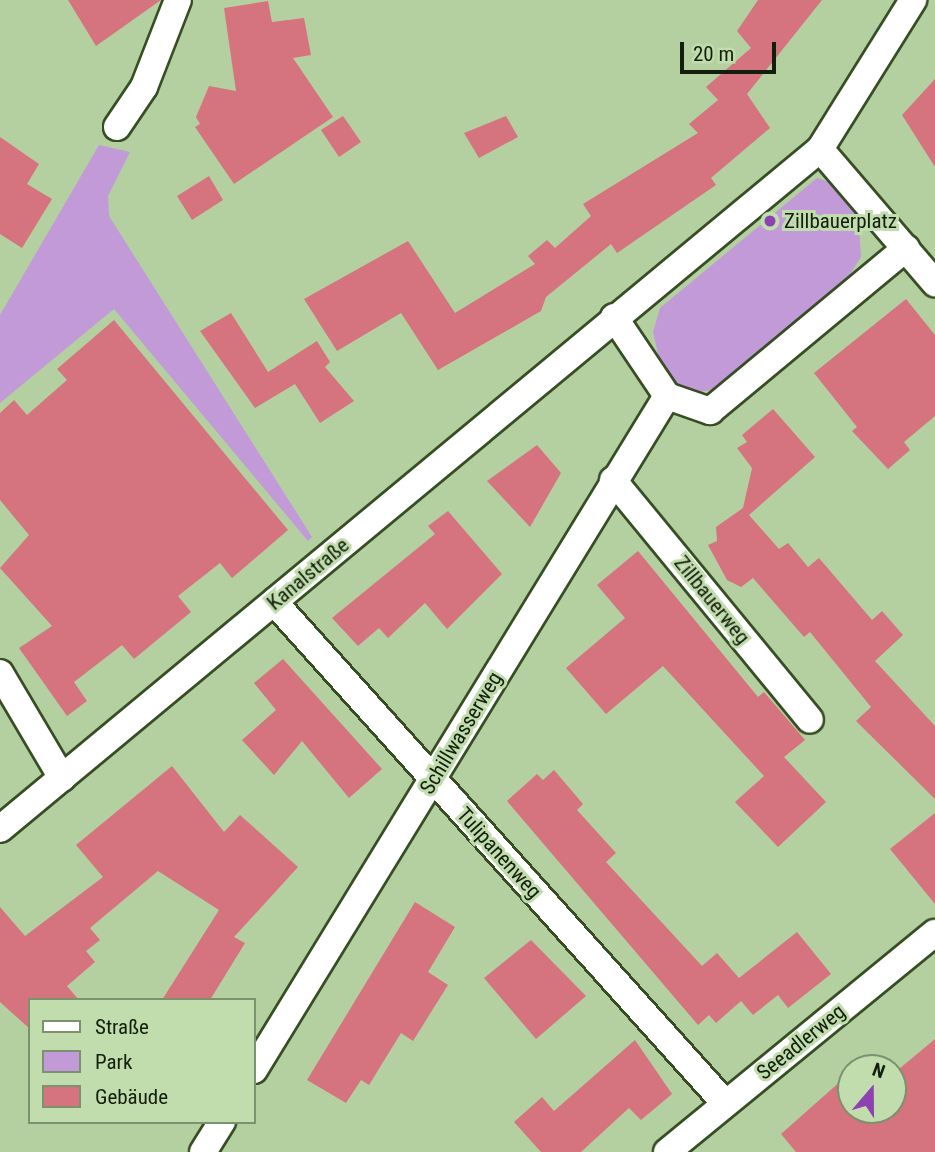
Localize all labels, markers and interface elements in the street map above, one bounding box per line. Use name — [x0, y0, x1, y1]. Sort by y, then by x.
scale bar — [683, 28, 779, 72]
text: 20 m — [693, 42, 734, 66]
place label: Zillbauerplatz — [784, 208, 897, 234]
marker: Zillbauerplatz — [762, 213, 778, 229]
street label: Kanalstraße — [262, 532, 354, 616]
street label: Zillbauerweg — [669, 551, 755, 649]
street label: Schillwasserweg — [415, 667, 507, 799]
street label: Tulipanenweg — [451, 802, 547, 904]
legend — [28, 998, 256, 1124]
street label: Seeadlerweg — [752, 999, 850, 1085]
text: Straße — [95, 1015, 149, 1039]
text: Park — [95, 1050, 132, 1074]
north arrow — [837, 1054, 907, 1124]
text: N — [869, 1058, 888, 1083]
text: Gebäude — [95, 1085, 168, 1109]

